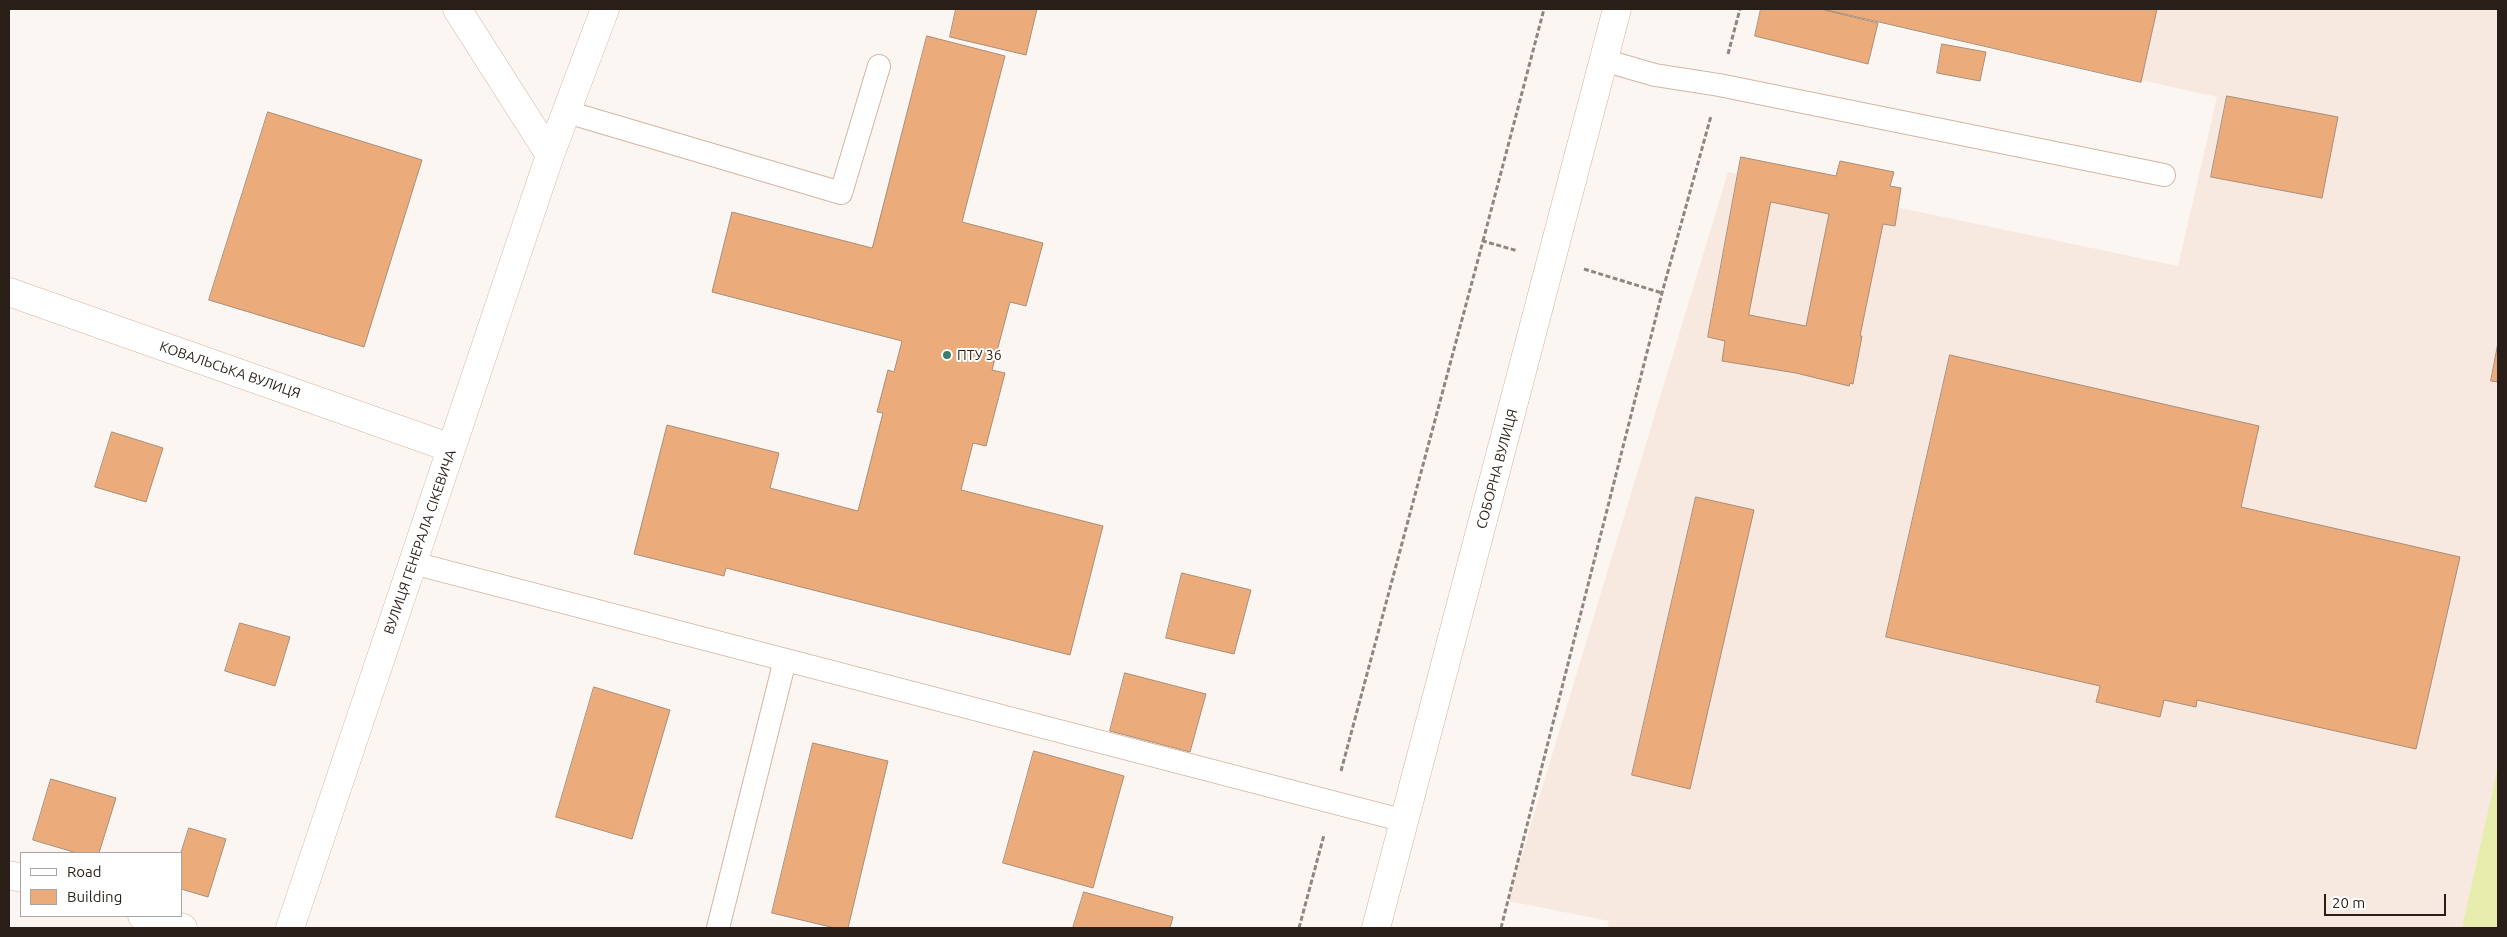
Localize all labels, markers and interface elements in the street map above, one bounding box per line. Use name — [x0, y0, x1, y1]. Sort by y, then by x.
street label: КОВАЛЬСЬКА ВУЛИЦЯ — [157, 338, 303, 402]
place label: ПТУ 36 — [957, 347, 1002, 363]
marker: ПТУ 36 — [941, 349, 953, 361]
street label: СОБОРНА ВУЛИЦЯ — [1473, 407, 1521, 531]
street label: ВУЛИЦЯ ГЕНЕРАЛА СІКЕВИЧА — [380, 447, 460, 637]
legend — [20, 852, 182, 917]
text: Road — [67, 863, 102, 880]
scale bar — [2327, 884, 2450, 916]
text: Building — [67, 888, 122, 905]
text: 20 m — [2332, 894, 2365, 911]

